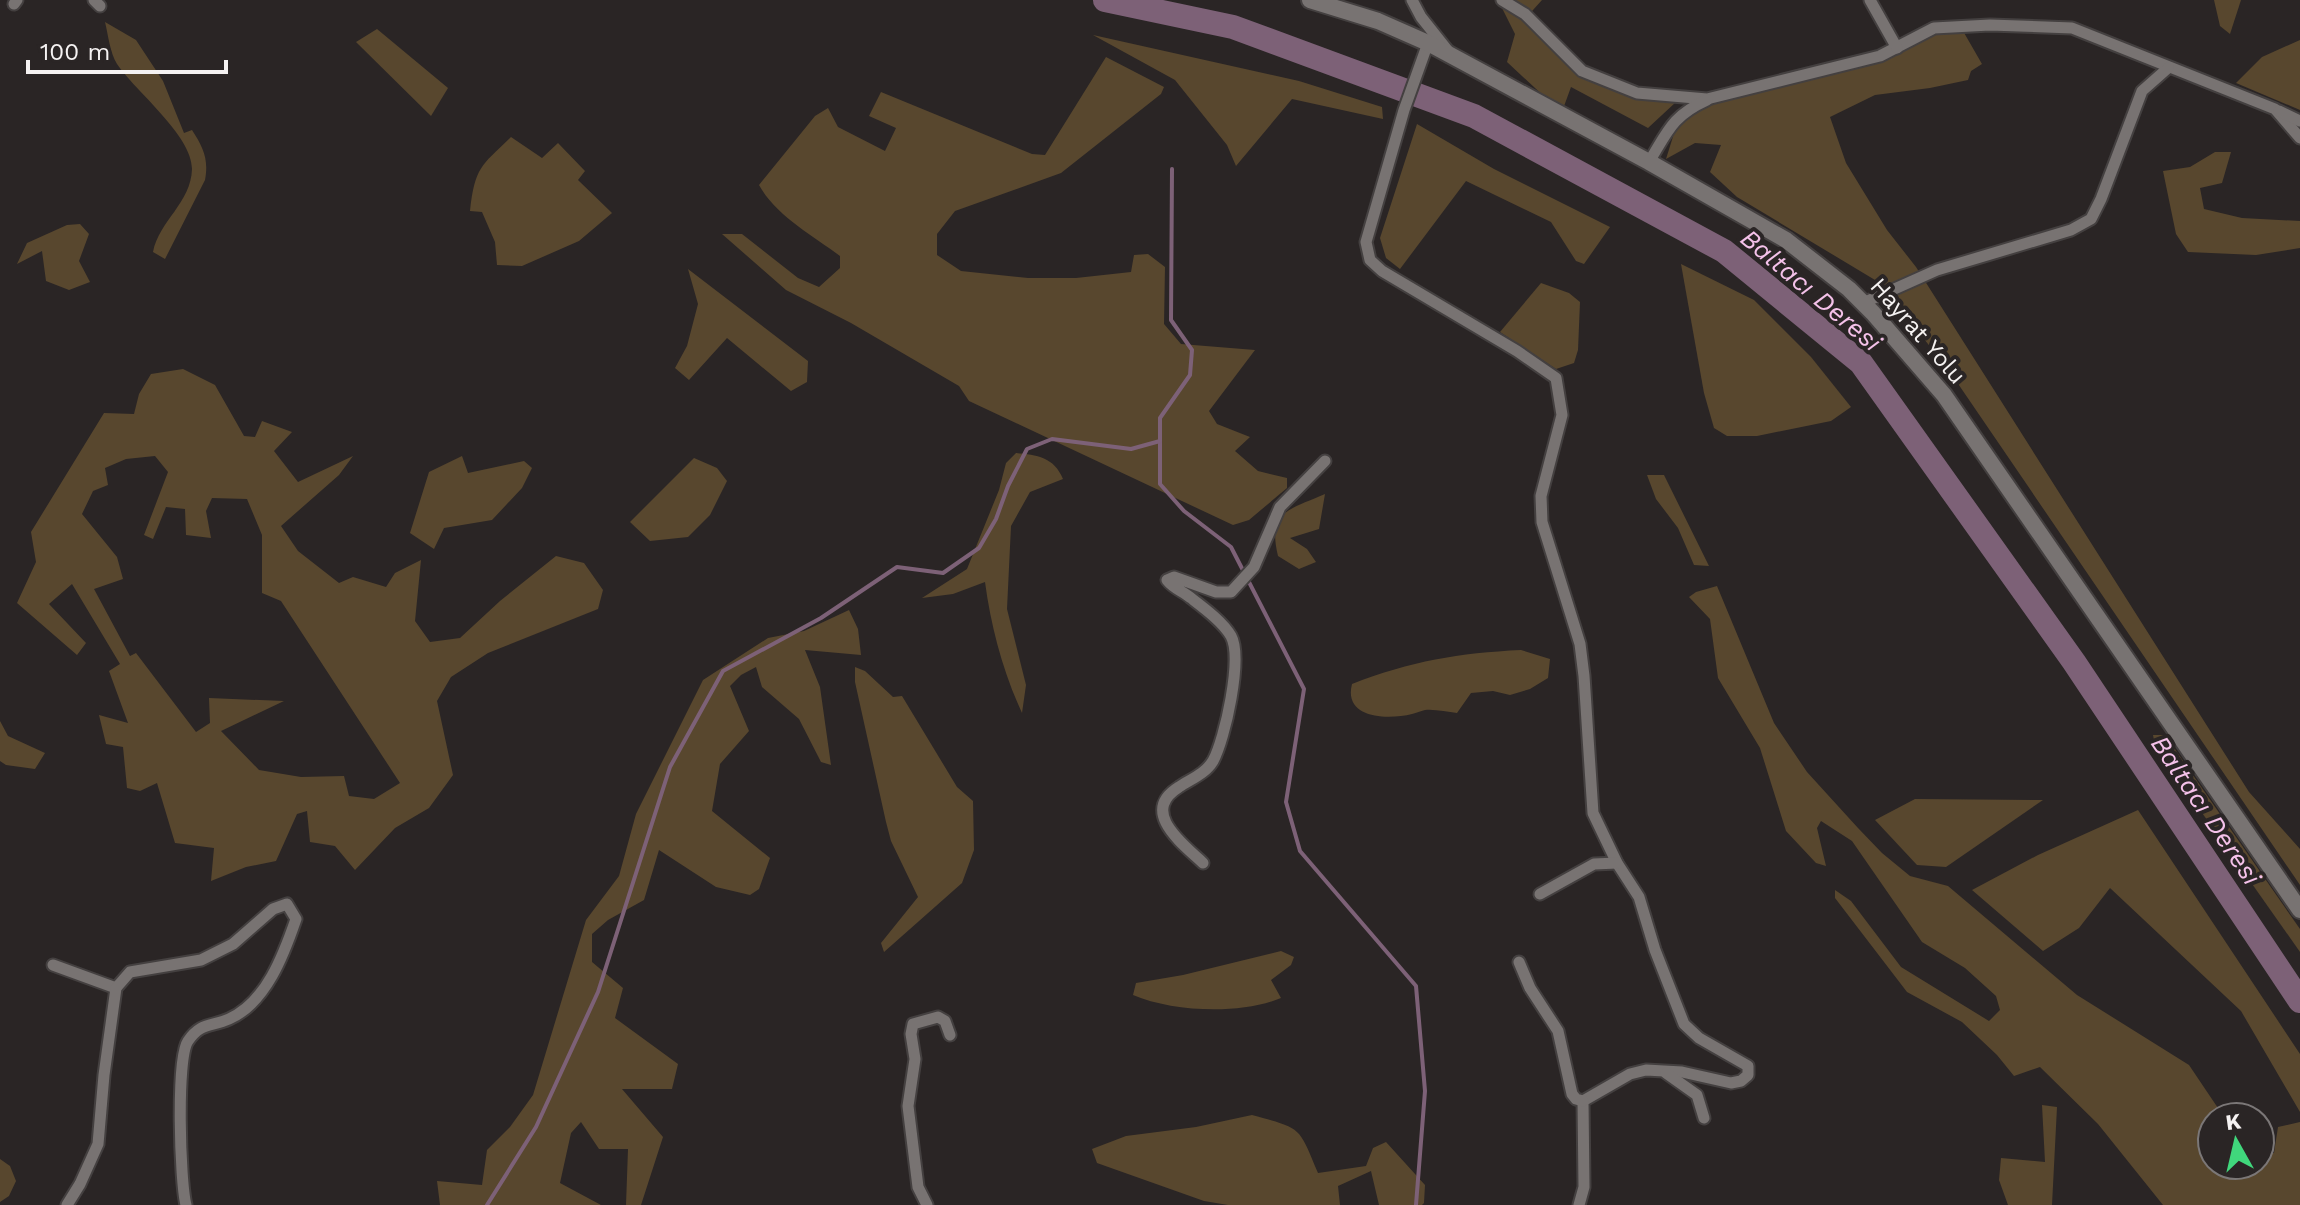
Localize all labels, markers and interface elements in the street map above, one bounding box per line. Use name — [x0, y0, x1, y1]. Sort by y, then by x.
scale bar — [28, 24, 226, 74]
text: 100 m — [40, 38, 110, 66]
water label: Baltacı Deresi — [1735, 223, 1888, 358]
street label: Hayrat Yolu — [1864, 272, 1972, 390]
water label: Baltacı Deresi — [2145, 730, 2268, 892]
north arrow — [2196, 1101, 2276, 1181]
text: K — [2224, 1108, 2243, 1135]

